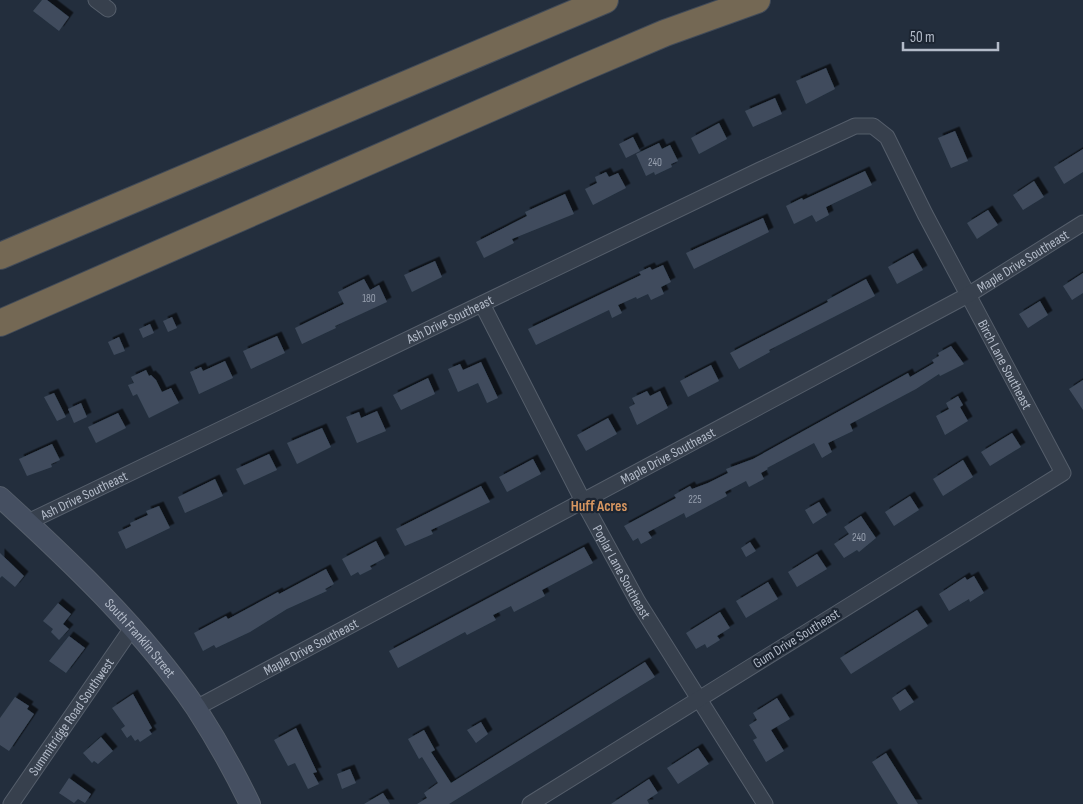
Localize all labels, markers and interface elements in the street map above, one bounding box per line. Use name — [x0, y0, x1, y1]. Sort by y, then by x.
scale bar — [903, 20, 998, 52]
text: 50 m — [910, 28, 935, 47]
house number: 240 — [648, 156, 662, 169]
street label: Maple Drive Southeast — [974, 226, 1072, 296]
house number: 180 — [362, 292, 376, 305]
street label: Ash Drive Southeast — [403, 292, 496, 348]
street label: Birch Lane Southeast — [974, 317, 1036, 412]
street label: Maple Drive Southeast — [618, 424, 718, 488]
street label: Ash Drive Southeast — [37, 467, 130, 524]
house number: 225 — [688, 493, 702, 506]
district label: Huff Acres — [571, 497, 627, 516]
street label: Poplar Lane Southeast — [589, 522, 654, 622]
house number: 240 — [852, 531, 866, 544]
street label: South Franklin Street — [101, 595, 179, 681]
street label: Gum Drive Southeast — [750, 605, 843, 672]
street label: Maple Drive Southeast — [261, 615, 361, 679]
street label: Summitridge Road Southwest — [25, 655, 118, 779]

